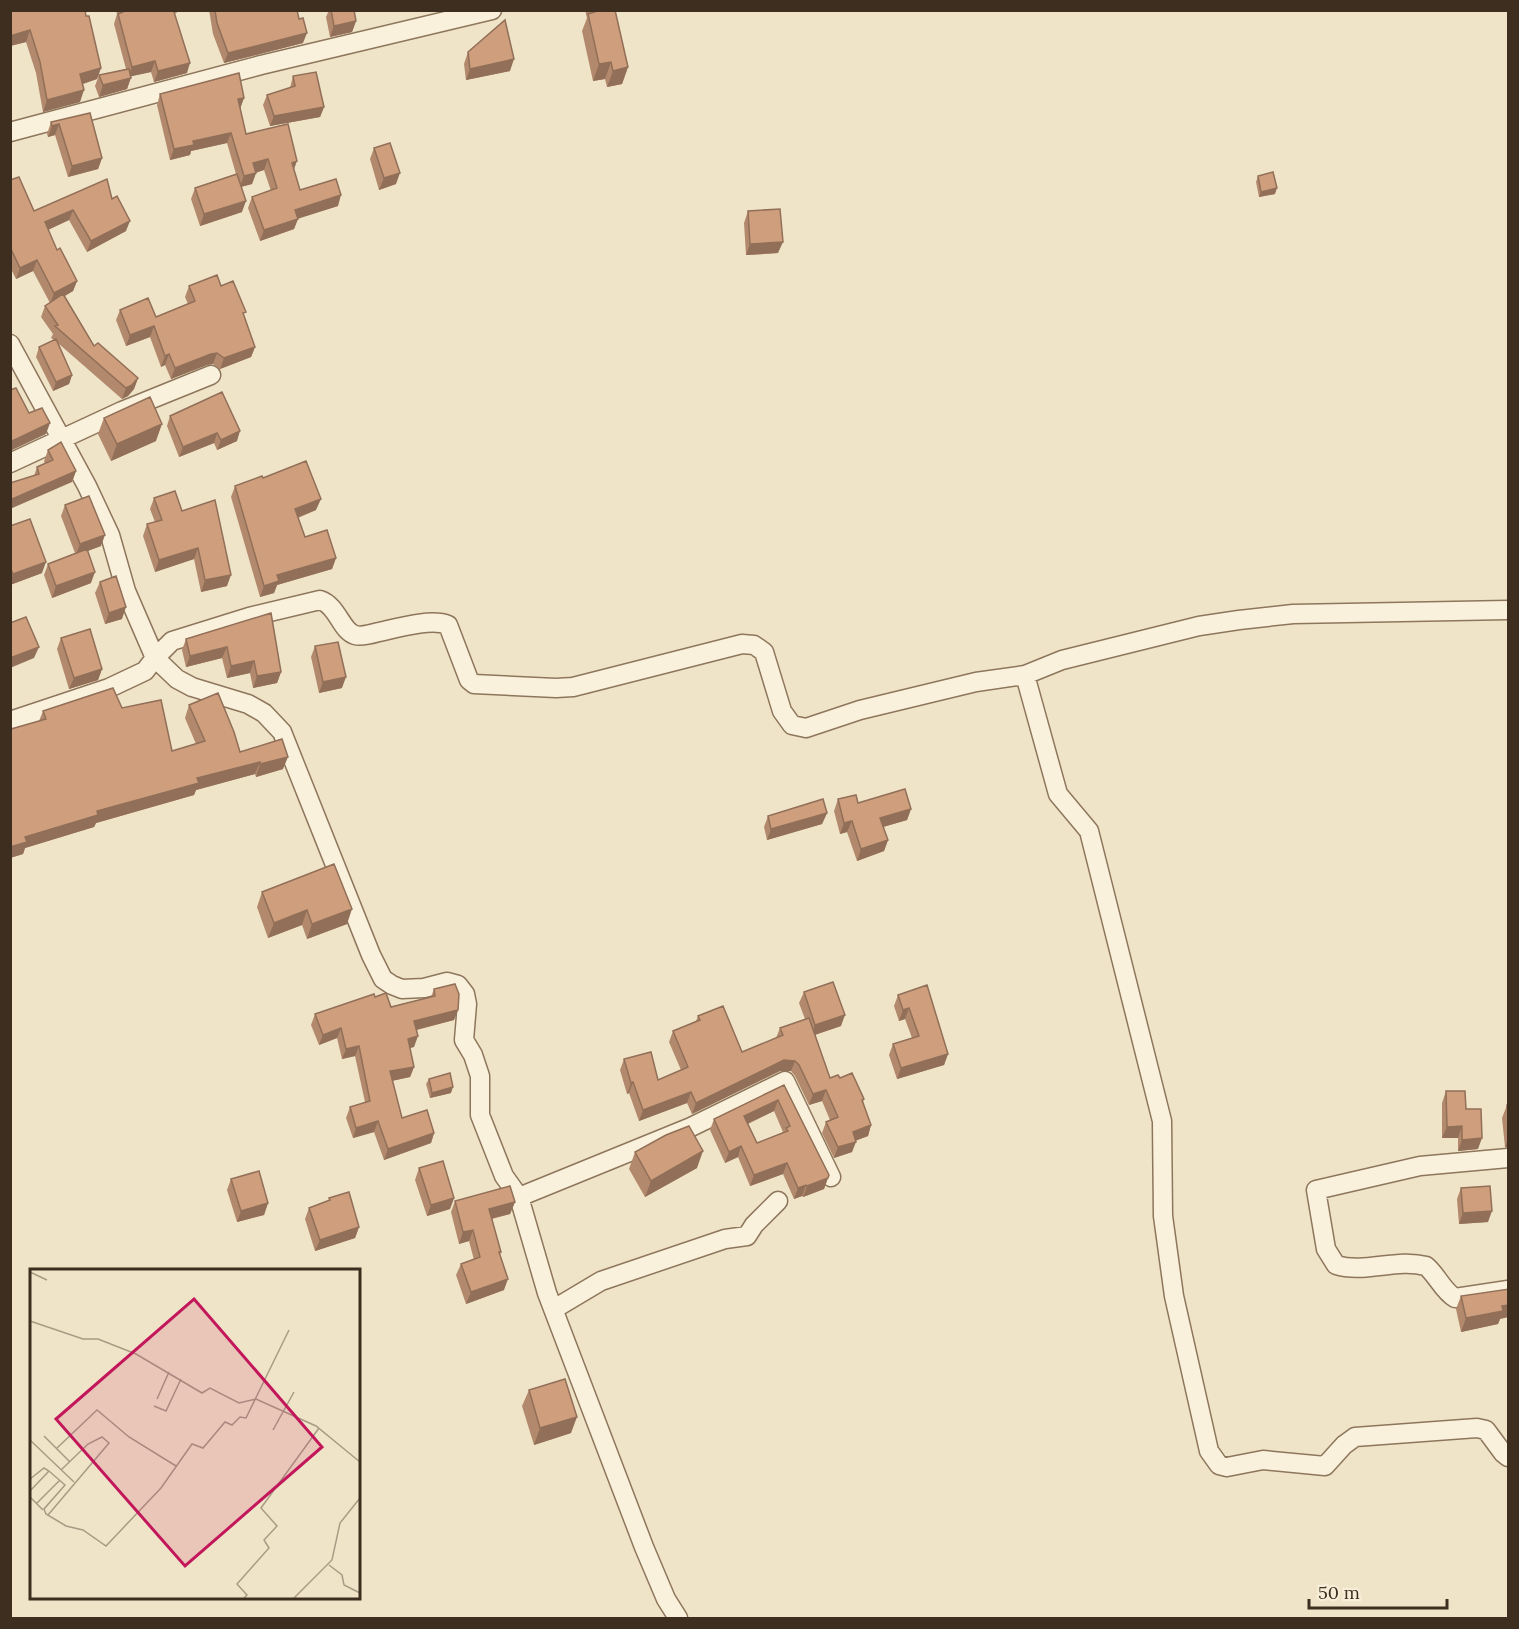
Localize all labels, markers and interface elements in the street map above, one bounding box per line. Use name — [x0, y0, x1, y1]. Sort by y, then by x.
inset map — [30, 1269, 360, 1599]
scale bar — [1309, 1572, 1447, 1610]
text: 50 m — [1318, 1581, 1360, 1604]

